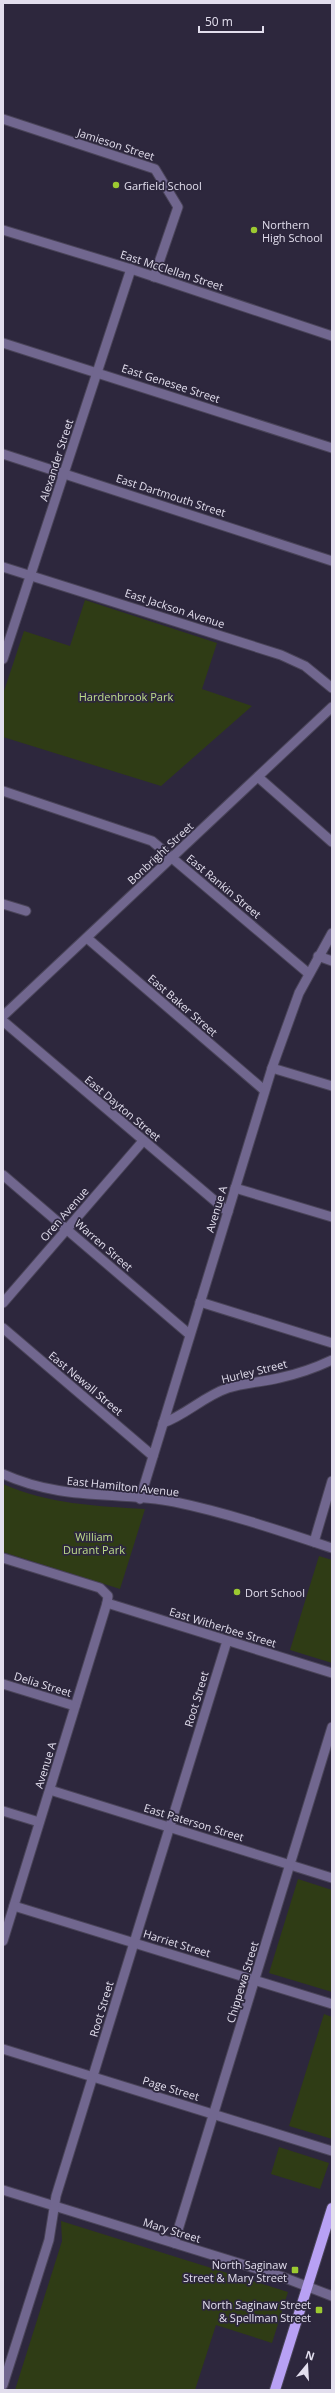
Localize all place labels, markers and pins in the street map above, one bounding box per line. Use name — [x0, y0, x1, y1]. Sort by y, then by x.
place label: Garfield School — [124, 178, 202, 193]
marker: Garfield School — [111, 180, 121, 190]
place label: Northern High School — [262, 217, 323, 245]
marker: Northern High School — [249, 225, 259, 235]
place label: Dort School — [245, 1585, 305, 1600]
marker: Dort School — [232, 1587, 242, 1597]
place label: North Saginaw Street & Mary Street — [183, 2257, 287, 2285]
marker: North Saginaw Street & Mary Street — [290, 2265, 300, 2275]
place label: North Saginaw Street & Spellman Street — [202, 2297, 311, 2325]
marker: North Saginaw Street & Spellman Street — [314, 2305, 324, 2315]

